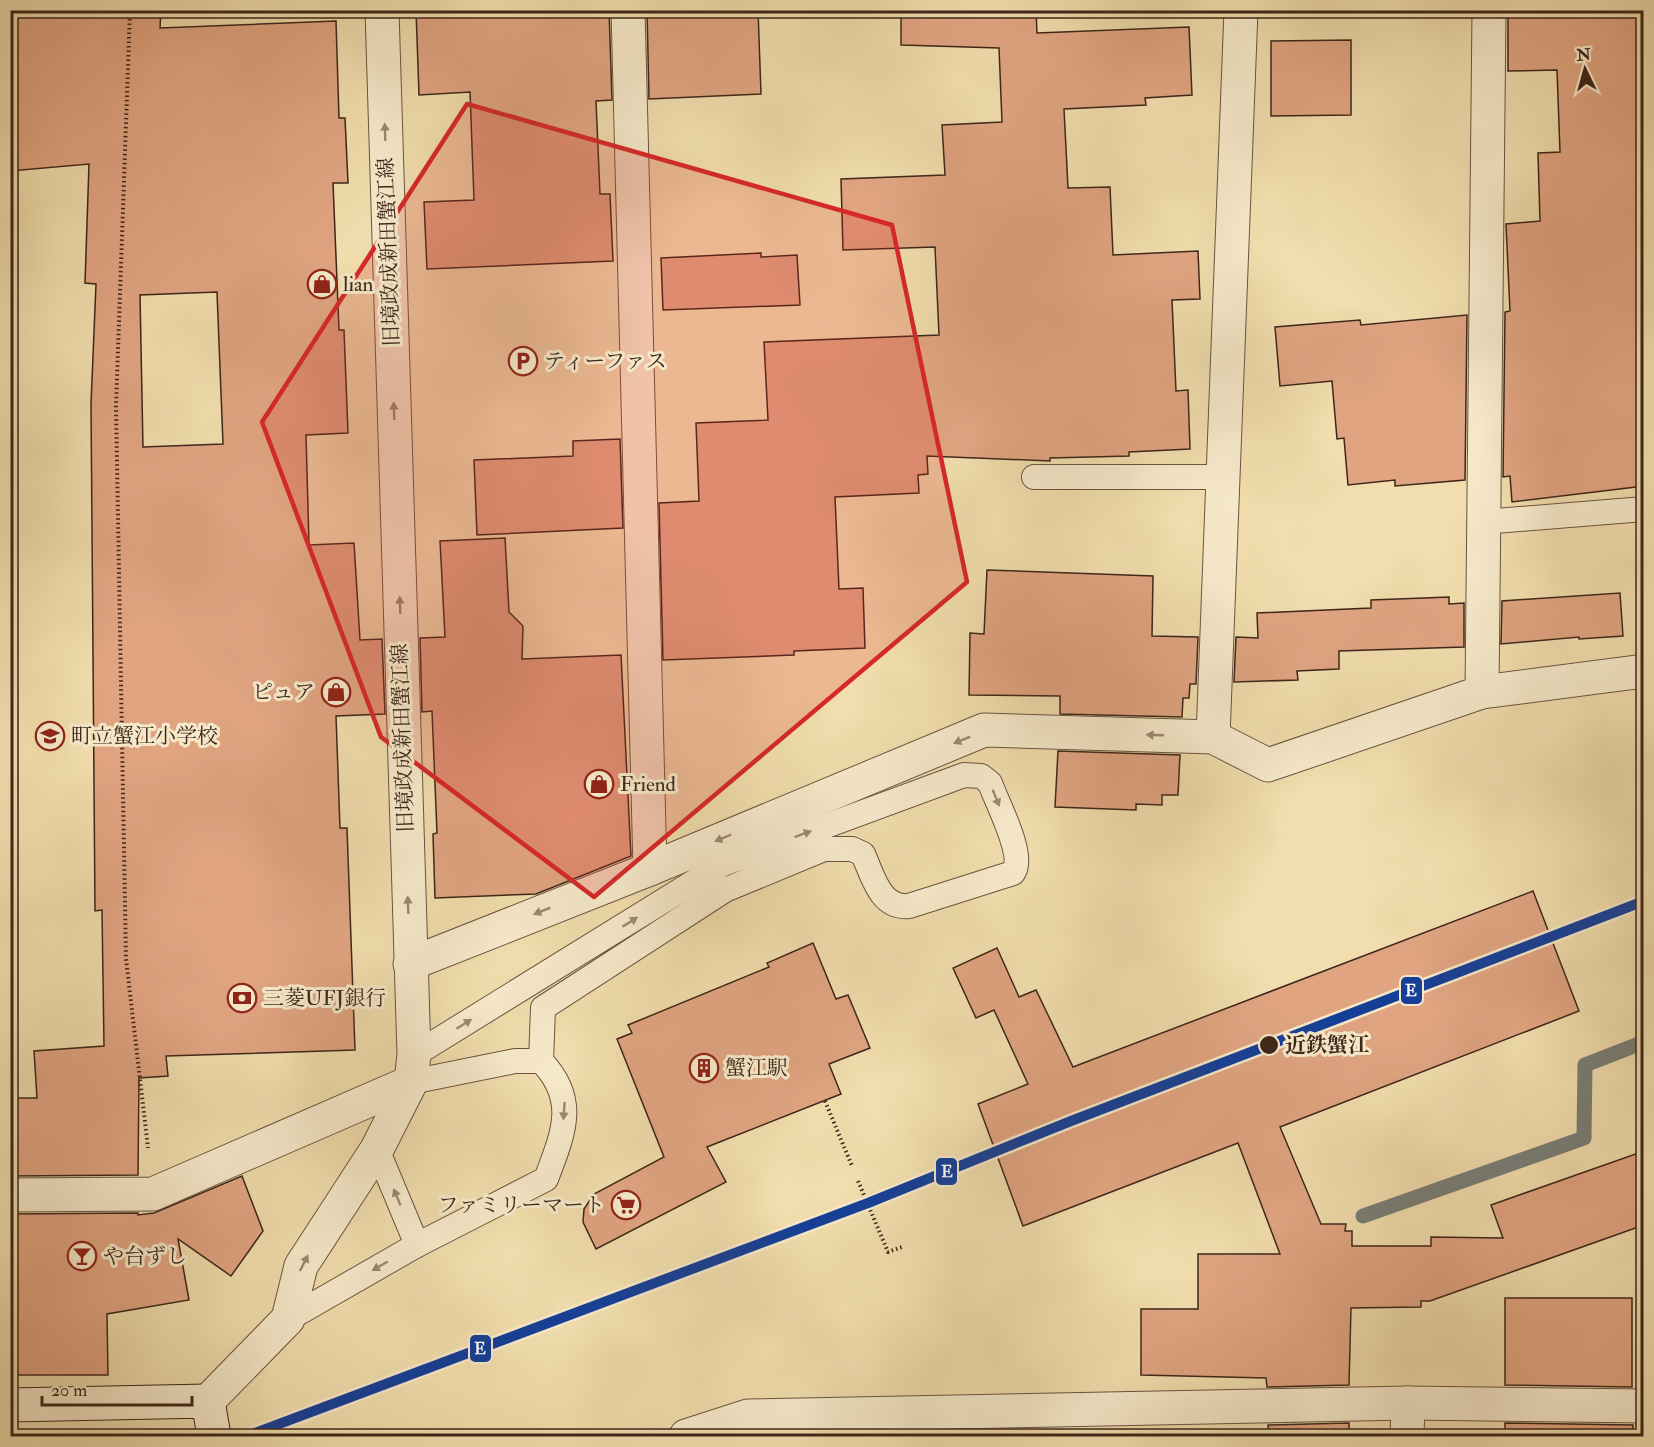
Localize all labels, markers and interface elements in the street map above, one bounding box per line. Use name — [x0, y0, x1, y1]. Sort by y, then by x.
north arrow — [1555, 39, 1615, 99]
text: N — [1575, 44, 1592, 66]
one-way arrow — [381, 122, 390, 141]
street label: 旧境政成新田蟹江線 — [372, 157, 406, 347]
shop icon: lian — [306, 268, 338, 300]
place label: lian — [343, 271, 374, 298]
parking icon: ティーファス — [507, 345, 539, 377]
place label: ティーファス — [544, 348, 667, 375]
one-way arrow — [389, 401, 399, 420]
one-way arrow — [395, 596, 404, 615]
street label: 旧境政成新田蟹江線 — [386, 643, 420, 833]
shop icon: ピュア — [320, 676, 352, 708]
place label: ピュア — [252, 679, 315, 706]
school or university icon: 町立蟹江小学校 — [34, 720, 66, 752]
place label: 町立蟹江小学校 — [71, 723, 218, 750]
one-way arrow — [1145, 731, 1164, 740]
one-way arrow — [952, 735, 970, 745]
shop icon: Friend — [583, 768, 615, 800]
place label: Friend — [620, 771, 677, 798]
one-way arrow — [991, 789, 1001, 807]
one-way arrow — [794, 829, 812, 839]
one-way arrow — [714, 833, 732, 843]
one-way arrow — [403, 896, 413, 915]
one-way arrow — [533, 906, 551, 916]
one-way arrow — [622, 916, 638, 927]
line badge: E — [1400, 976, 1423, 1005]
text: E — [1405, 981, 1417, 1001]
bank icon: 三菱UFJ銀行 — [226, 982, 258, 1014]
place label: 三菱UFJ銀行 — [263, 985, 386, 1012]
one-way arrow — [456, 1019, 472, 1030]
place label: 近鉄蟹江 — [1285, 1032, 1369, 1059]
marker: 近鉄蟹江 — [1258, 1034, 1280, 1056]
building icon: 蟹江駅 — [688, 1052, 720, 1084]
place label: 蟹江駅 — [725, 1055, 788, 1082]
one-way arrow — [559, 1102, 569, 1121]
line badge: E — [935, 1157, 958, 1186]
text: E — [941, 1162, 953, 1182]
one-way arrow — [392, 1187, 402, 1205]
supermarket icon: ファミリーマート — [610, 1189, 642, 1221]
place label: ファミリーマート — [437, 1192, 605, 1219]
bar icon: や台ずし — [66, 1240, 98, 1272]
place label: や台ずし — [103, 1243, 187, 1270]
one-way arrow — [299, 1254, 309, 1271]
one-way arrow — [371, 1261, 388, 1271]
line badge: E — [469, 1334, 492, 1363]
text: E — [474, 1339, 486, 1359]
scale bar — [42, 1369, 192, 1407]
text: 20 m — [51, 1379, 87, 1402]

